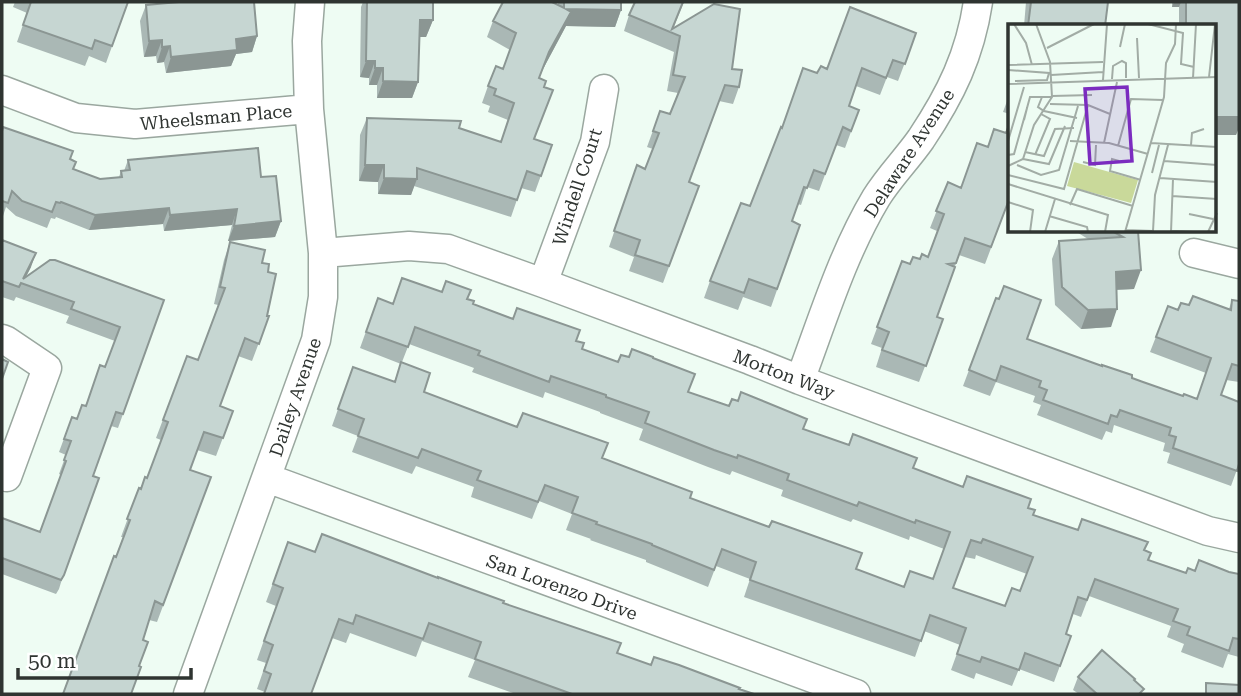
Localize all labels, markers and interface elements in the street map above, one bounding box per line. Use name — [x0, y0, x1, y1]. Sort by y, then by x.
inset map — [1008, 24, 1216, 233]
street label: Delaware Avenue — [860, 85, 959, 221]
street label: Wheelsman Place — [139, 100, 293, 134]
street label: Windell Court — [548, 125, 606, 248]
street label: Dailey Avenue — [265, 335, 325, 459]
street label: Morton Way — [730, 345, 838, 403]
street label: San Lorenzo Drive — [484, 550, 641, 624]
scale bar — [18, 636, 191, 680]
text: 50 m — [28, 649, 76, 673]

